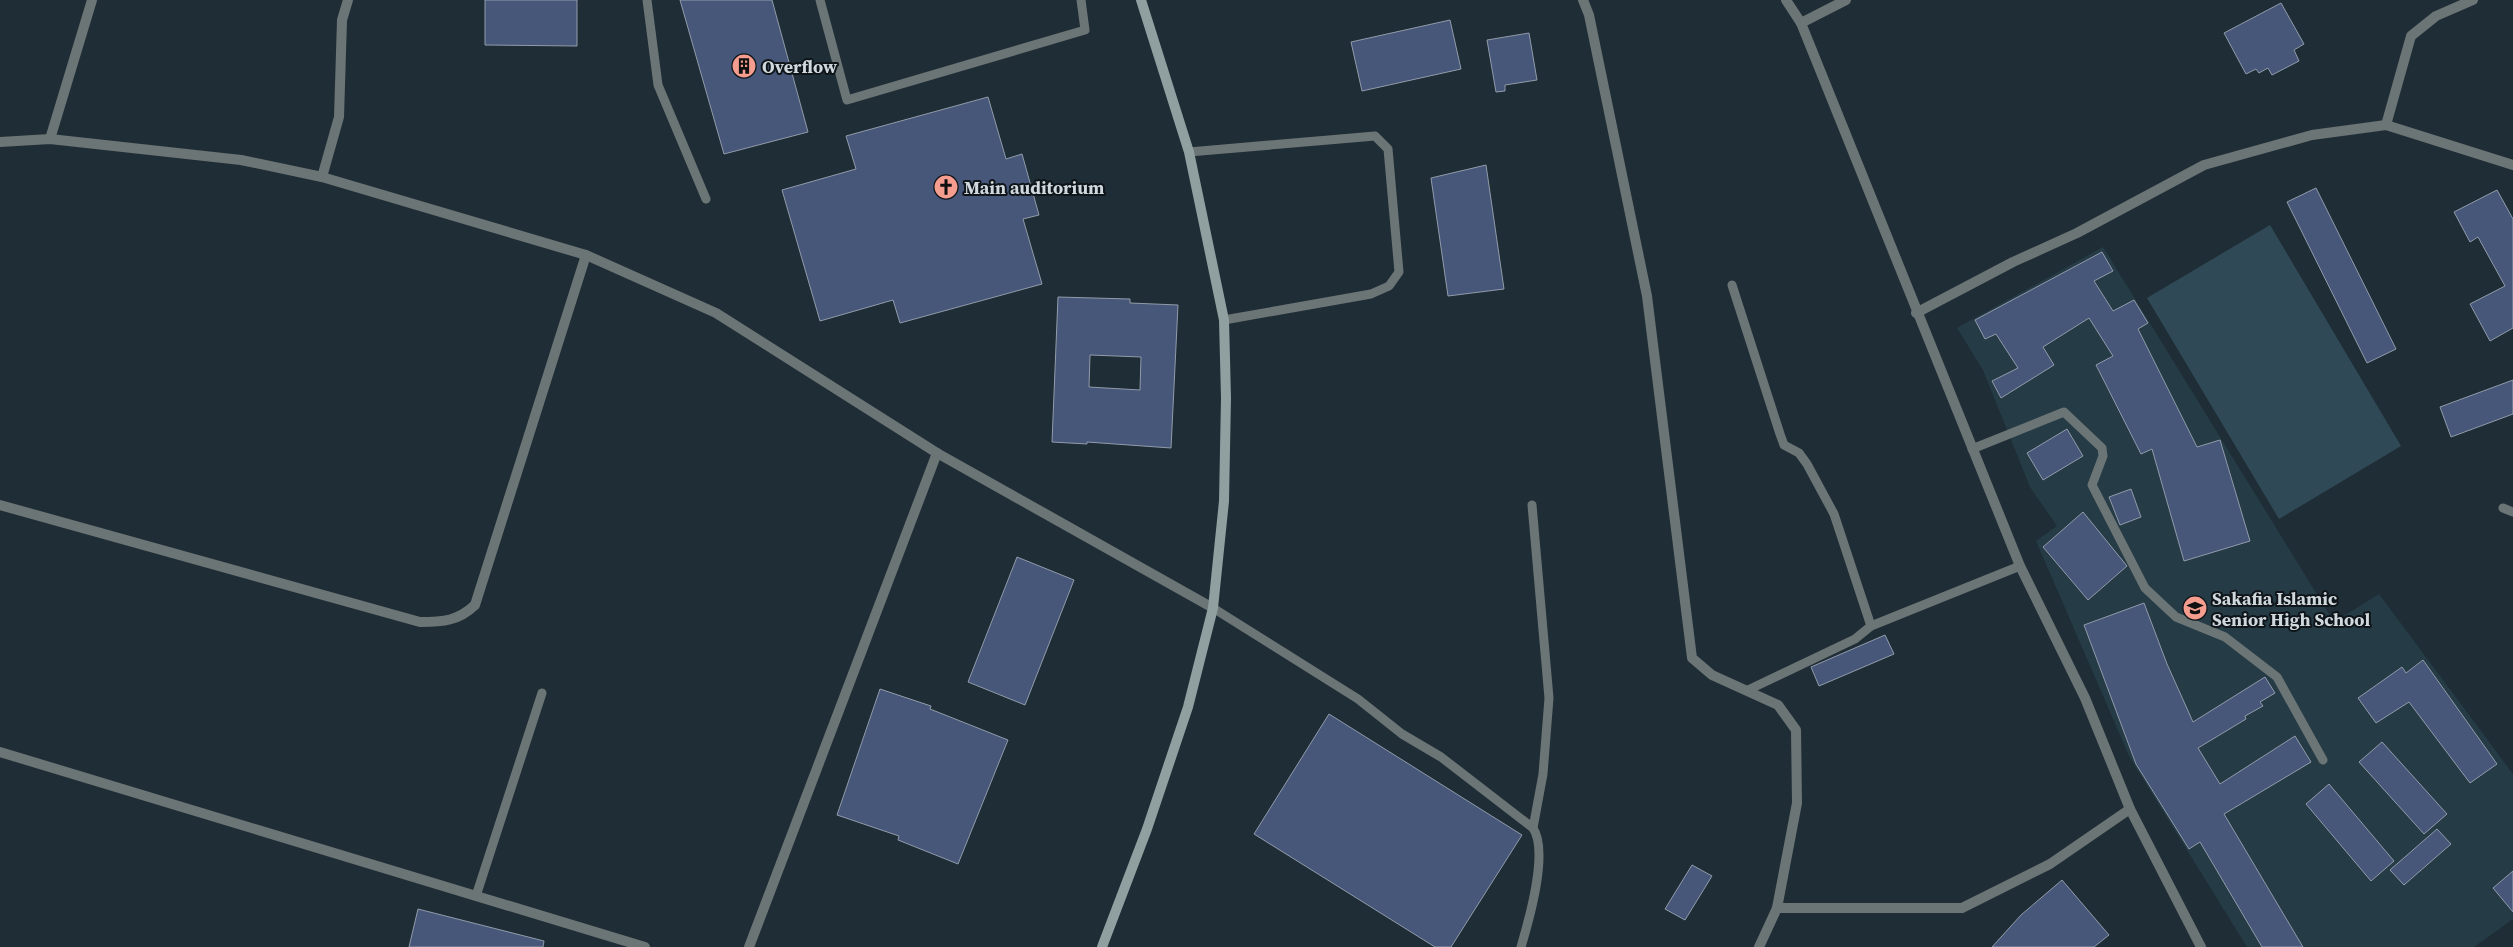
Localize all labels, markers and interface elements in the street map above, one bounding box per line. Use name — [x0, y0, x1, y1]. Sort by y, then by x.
building icon: Overflow — [731, 53, 757, 79]
place label: Overflow — [762, 54, 838, 79]
church icon: Main auditorium — [933, 174, 959, 200]
place label: Main auditorium — [964, 175, 1104, 200]
place label: Sakafia Islamic Senior High School — [2212, 586, 2370, 632]
school or university icon: Sakafia Islamic Senior High School — [2182, 595, 2208, 621]

